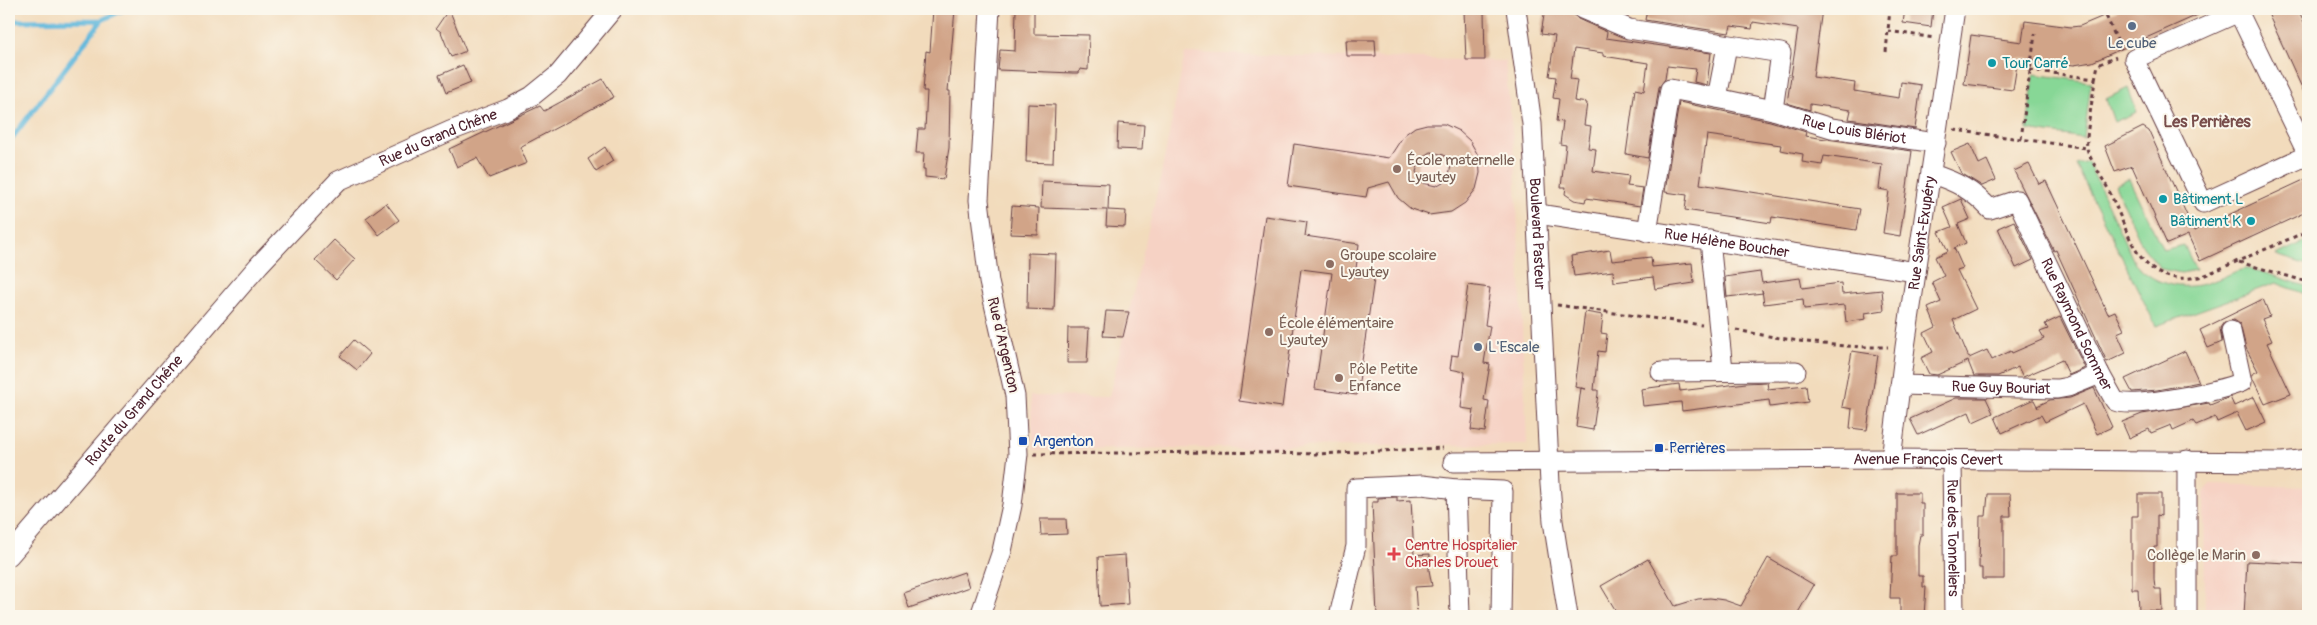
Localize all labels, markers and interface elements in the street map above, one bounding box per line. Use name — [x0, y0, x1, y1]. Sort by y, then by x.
marker: Le cube — [2126, 20, 2138, 32]
place label: Le cube — [2107, 34, 2157, 53]
place label: Tour Carré — [2002, 54, 2069, 73]
marker: Tour Carré — [1986, 57, 1998, 69]
street label: Rue du Grand Chêne — [376, 104, 500, 171]
street label: Rue Louis Blériot — [1800, 110, 1908, 148]
district label: Les Perrières — [2163, 112, 2252, 132]
place label: École maternelle Lyautey — [1407, 151, 1515, 187]
marker: École maternelle Lyautey — [1391, 163, 1403, 175]
street label: Rue Saint-Exupéry — [1904, 174, 1940, 291]
street label: Boulevard Pasteur — [1525, 177, 1550, 291]
place label: Bâtiment L — [2173, 190, 2243, 209]
marker: Bâtiment L — [2157, 193, 2169, 205]
place label: Bâtiment K — [2170, 212, 2241, 231]
marker: Bâtiment K — [2245, 215, 2257, 227]
street label: Rue Hélène Boucher — [1663, 224, 1791, 262]
place label: Groupe scolaire Lyautey — [1340, 246, 1437, 282]
street label: Rue Raymond Sommer — [2037, 255, 2117, 395]
marker: Groupe scolaire Lyautey — [1324, 258, 1336, 270]
street label: Rue d'Argenton — [983, 295, 1023, 395]
place label: École élémentaire Lyautey — [1279, 314, 1394, 350]
marker: École élémentaire Lyautey — [1263, 326, 1275, 338]
place label: L'Escale — [1488, 338, 1540, 357]
marker: L'Escale — [1472, 341, 1484, 353]
street label: Route du Grand Chêne — [81, 350, 187, 470]
place label: Pôle Petite Enfance — [1349, 360, 1418, 396]
marker: Pôle Petite Enfance — [1333, 372, 1345, 384]
street label: Rue Guy Bouriat — [1951, 377, 2052, 398]
place label: Argenton — [1033, 432, 1094, 451]
marker: Argenton — [1017, 435, 1029, 447]
place label: Perrières — [1669, 439, 1726, 458]
marker: Perrières — [1653, 442, 1665, 454]
street label: Avenue François Cevert — [1853, 449, 2004, 469]
street label: Rue des Tonneliers — [1943, 479, 1963, 597]
place label: Centre Hospitalier Charles Drouet — [1405, 536, 1518, 572]
place label: Collège le Marin — [2147, 546, 2246, 565]
marker: Centre Hospitalier Charles Drouet — [1387, 547, 1401, 561]
marker: Collège le Marin — [2250, 549, 2262, 561]

